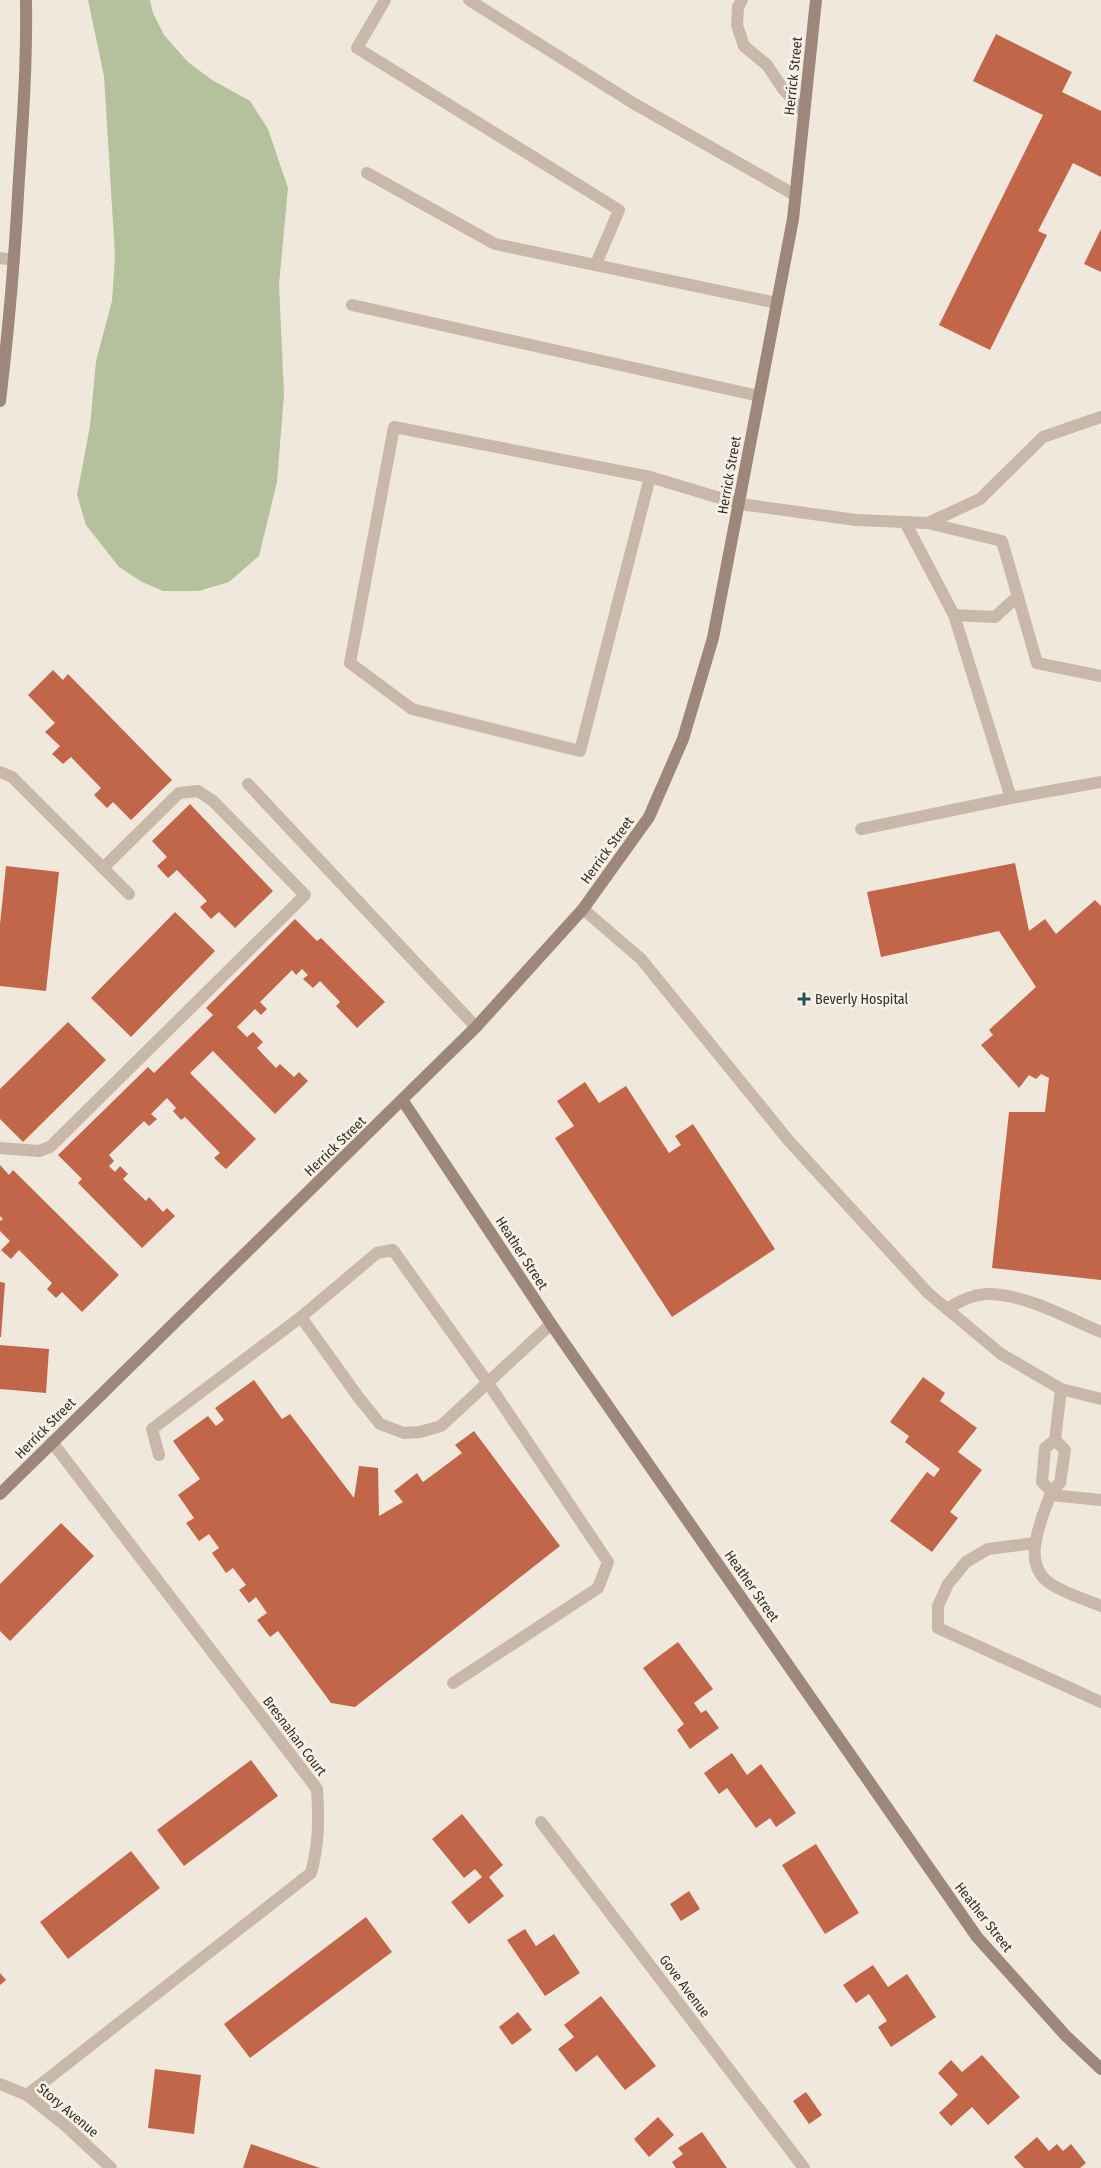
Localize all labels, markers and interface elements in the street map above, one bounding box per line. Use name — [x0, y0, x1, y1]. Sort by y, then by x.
street label: Herrick Street — [781, 35, 806, 116]
street label: Herrick Street — [714, 434, 745, 515]
street label: Herrick Street — [577, 813, 638, 887]
place label: Beverly Hospital — [815, 991, 909, 1008]
marker: Beverly Hospital — [797, 992, 811, 1006]
street label: Herrick Street — [301, 1113, 370, 1180]
street label: Heather Street — [492, 1214, 552, 1293]
street label: Herrick Street — [11, 1394, 80, 1462]
street label: Heather Street — [721, 1547, 783, 1626]
street label: Bresnahan Court — [259, 1693, 330, 1780]
street label: Heather Street — [951, 1879, 1016, 1956]
street label: Gove Avenue — [656, 1952, 714, 2021]
street label: Story Avenue — [33, 2080, 102, 2141]

